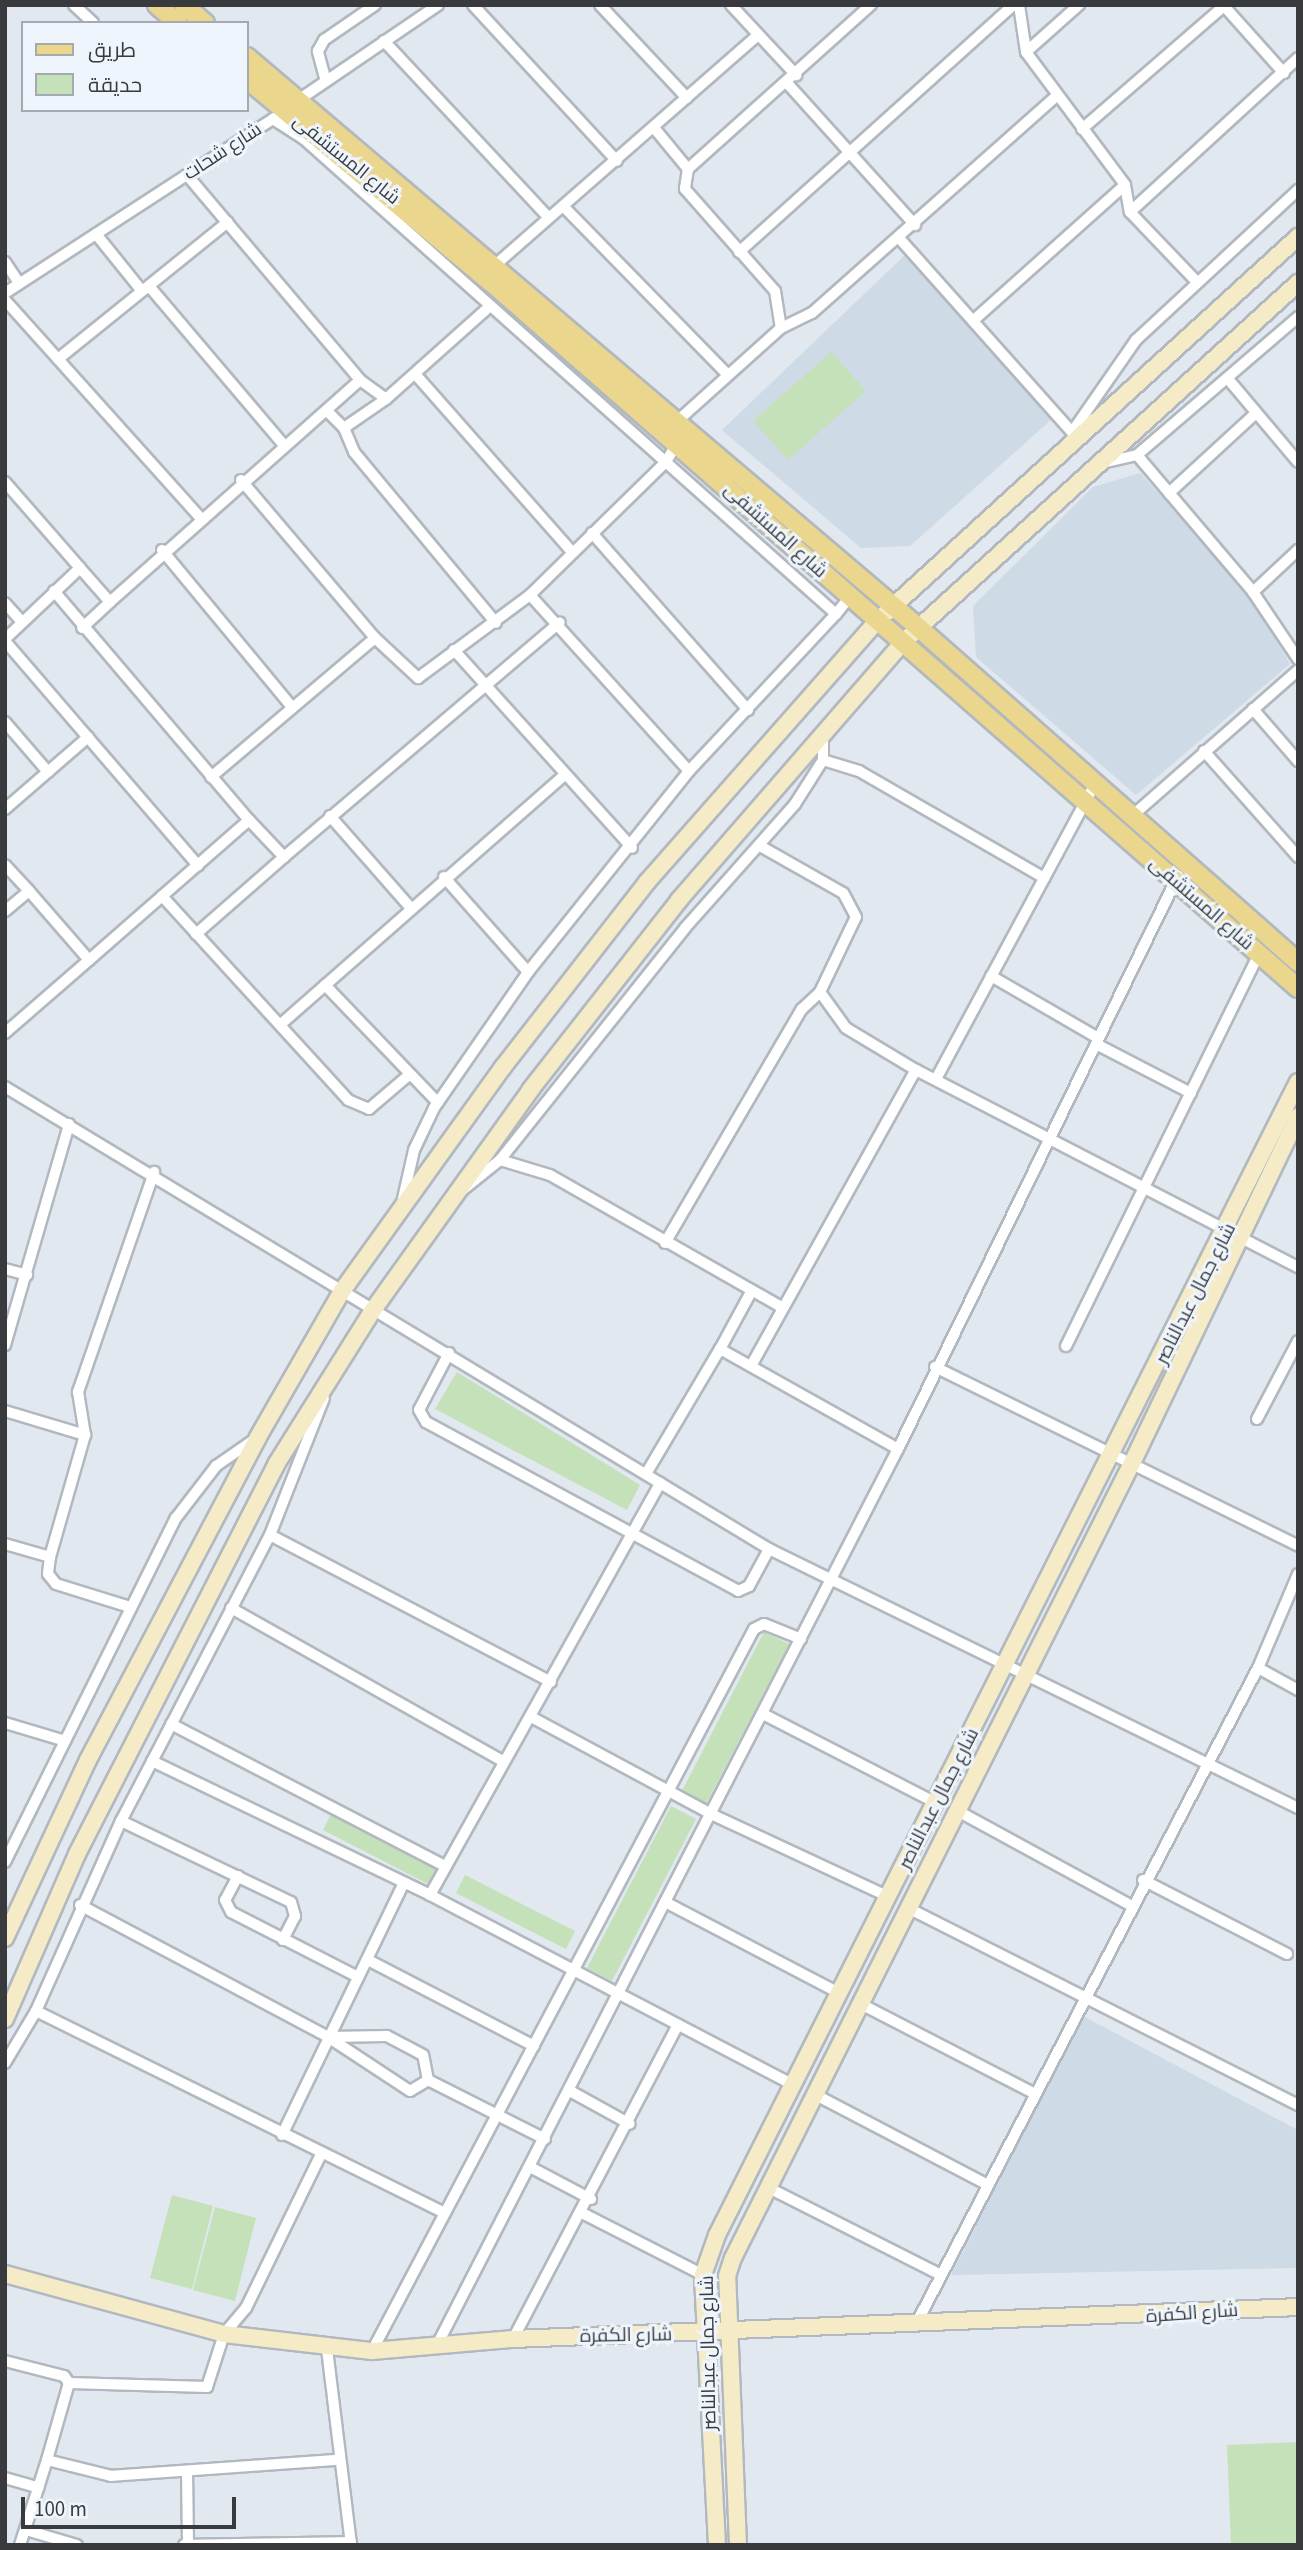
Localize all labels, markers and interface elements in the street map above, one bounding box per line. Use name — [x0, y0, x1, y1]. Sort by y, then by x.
legend — [21, 21, 248, 112]
text: طريق — [88, 35, 136, 65]
text: حديقة — [88, 70, 142, 100]
street label: شارع المستشفى — [288, 110, 404, 210]
street label: شارع شحات — [180, 118, 266, 186]
street label: شارع المستشفى — [719, 479, 831, 583]
street label: شارع المستشفى — [1144, 852, 1258, 956]
street label: شارع جمال عبدالناصر — [1151, 1220, 1241, 1368]
street label: شارع جمال عبدالناصر — [894, 1725, 984, 1873]
street label: شارع جمال عبدالناصر — [696, 2275, 722, 2431]
street label: شارع الكفرة — [1145, 2299, 1239, 2329]
street label: شارع الكفرة — [580, 2324, 672, 2348]
scale bar — [24, 2484, 240, 2528]
text: 100 m — [34, 2494, 87, 2524]

